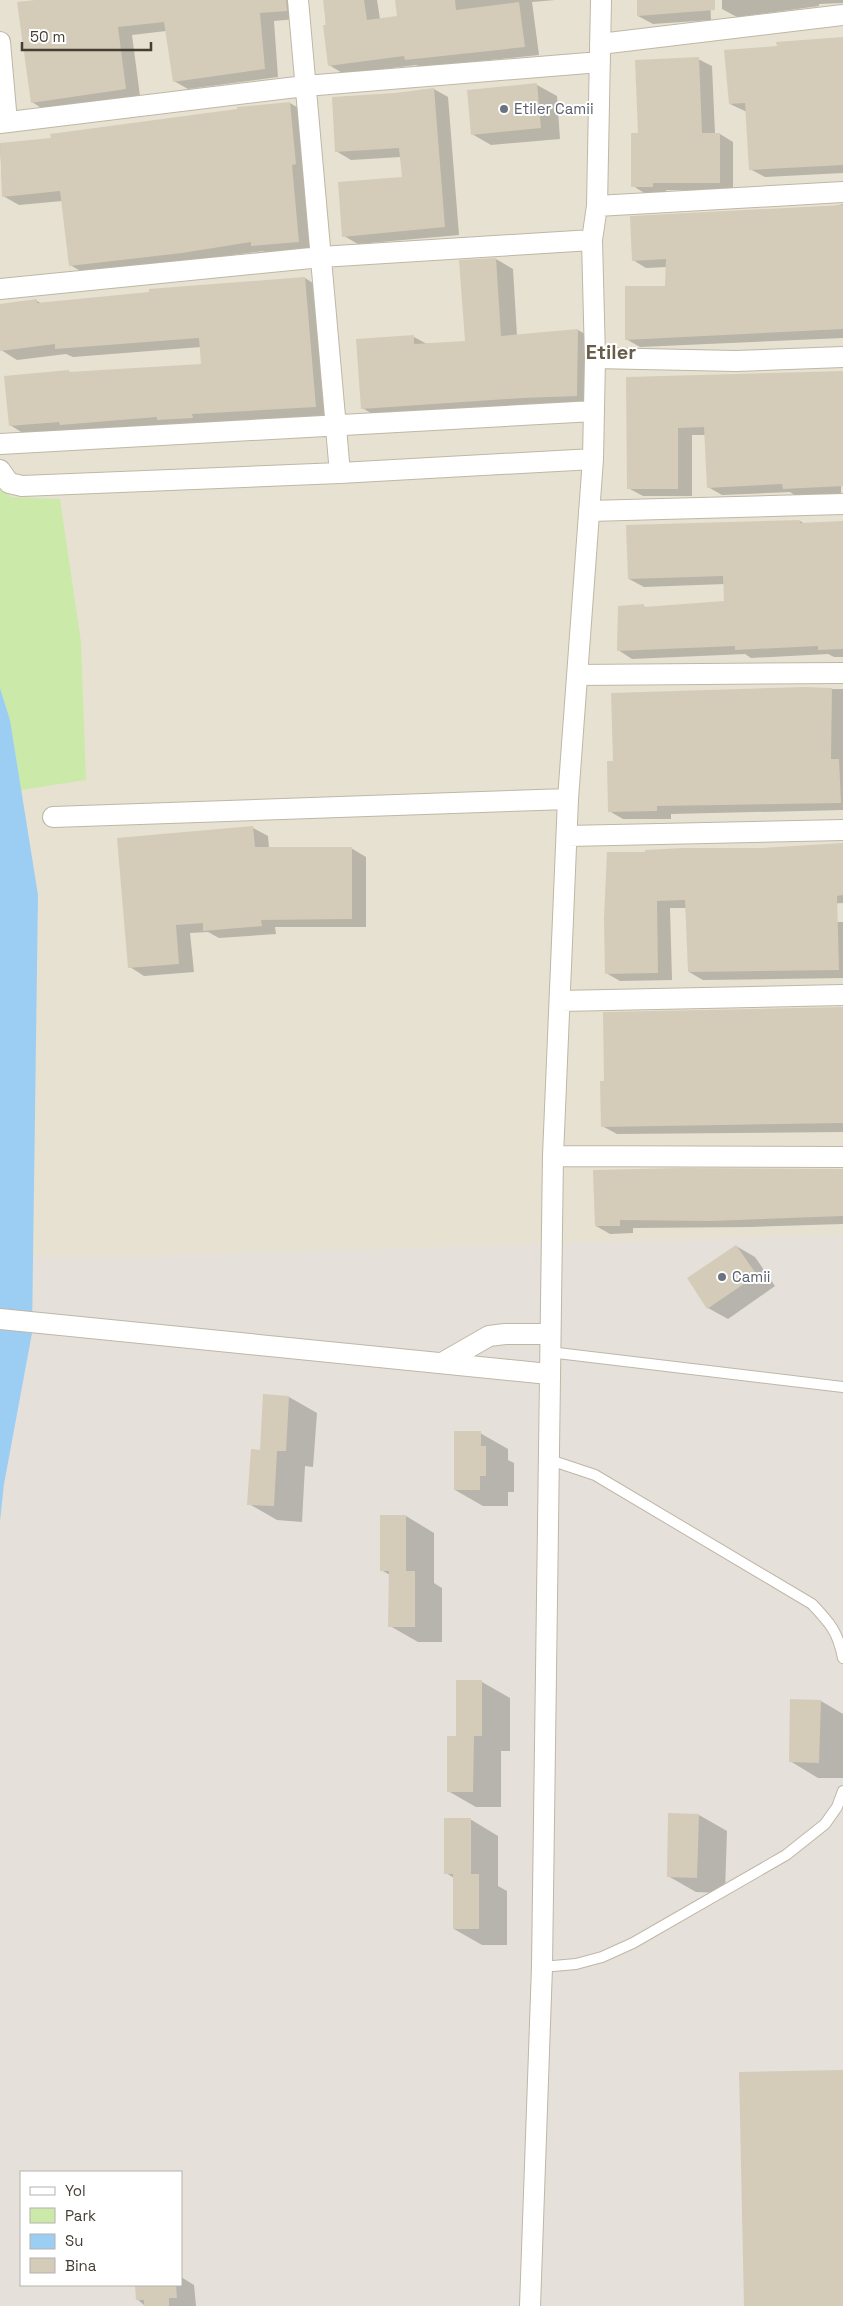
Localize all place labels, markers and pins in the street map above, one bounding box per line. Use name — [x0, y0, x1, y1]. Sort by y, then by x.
place label: Etiler Camii — [514, 99, 594, 118]
marker: Etiler Camii — [498, 103, 510, 115]
place label: Camii — [732, 1267, 771, 1286]
marker: Camii — [716, 1271, 728, 1283]

